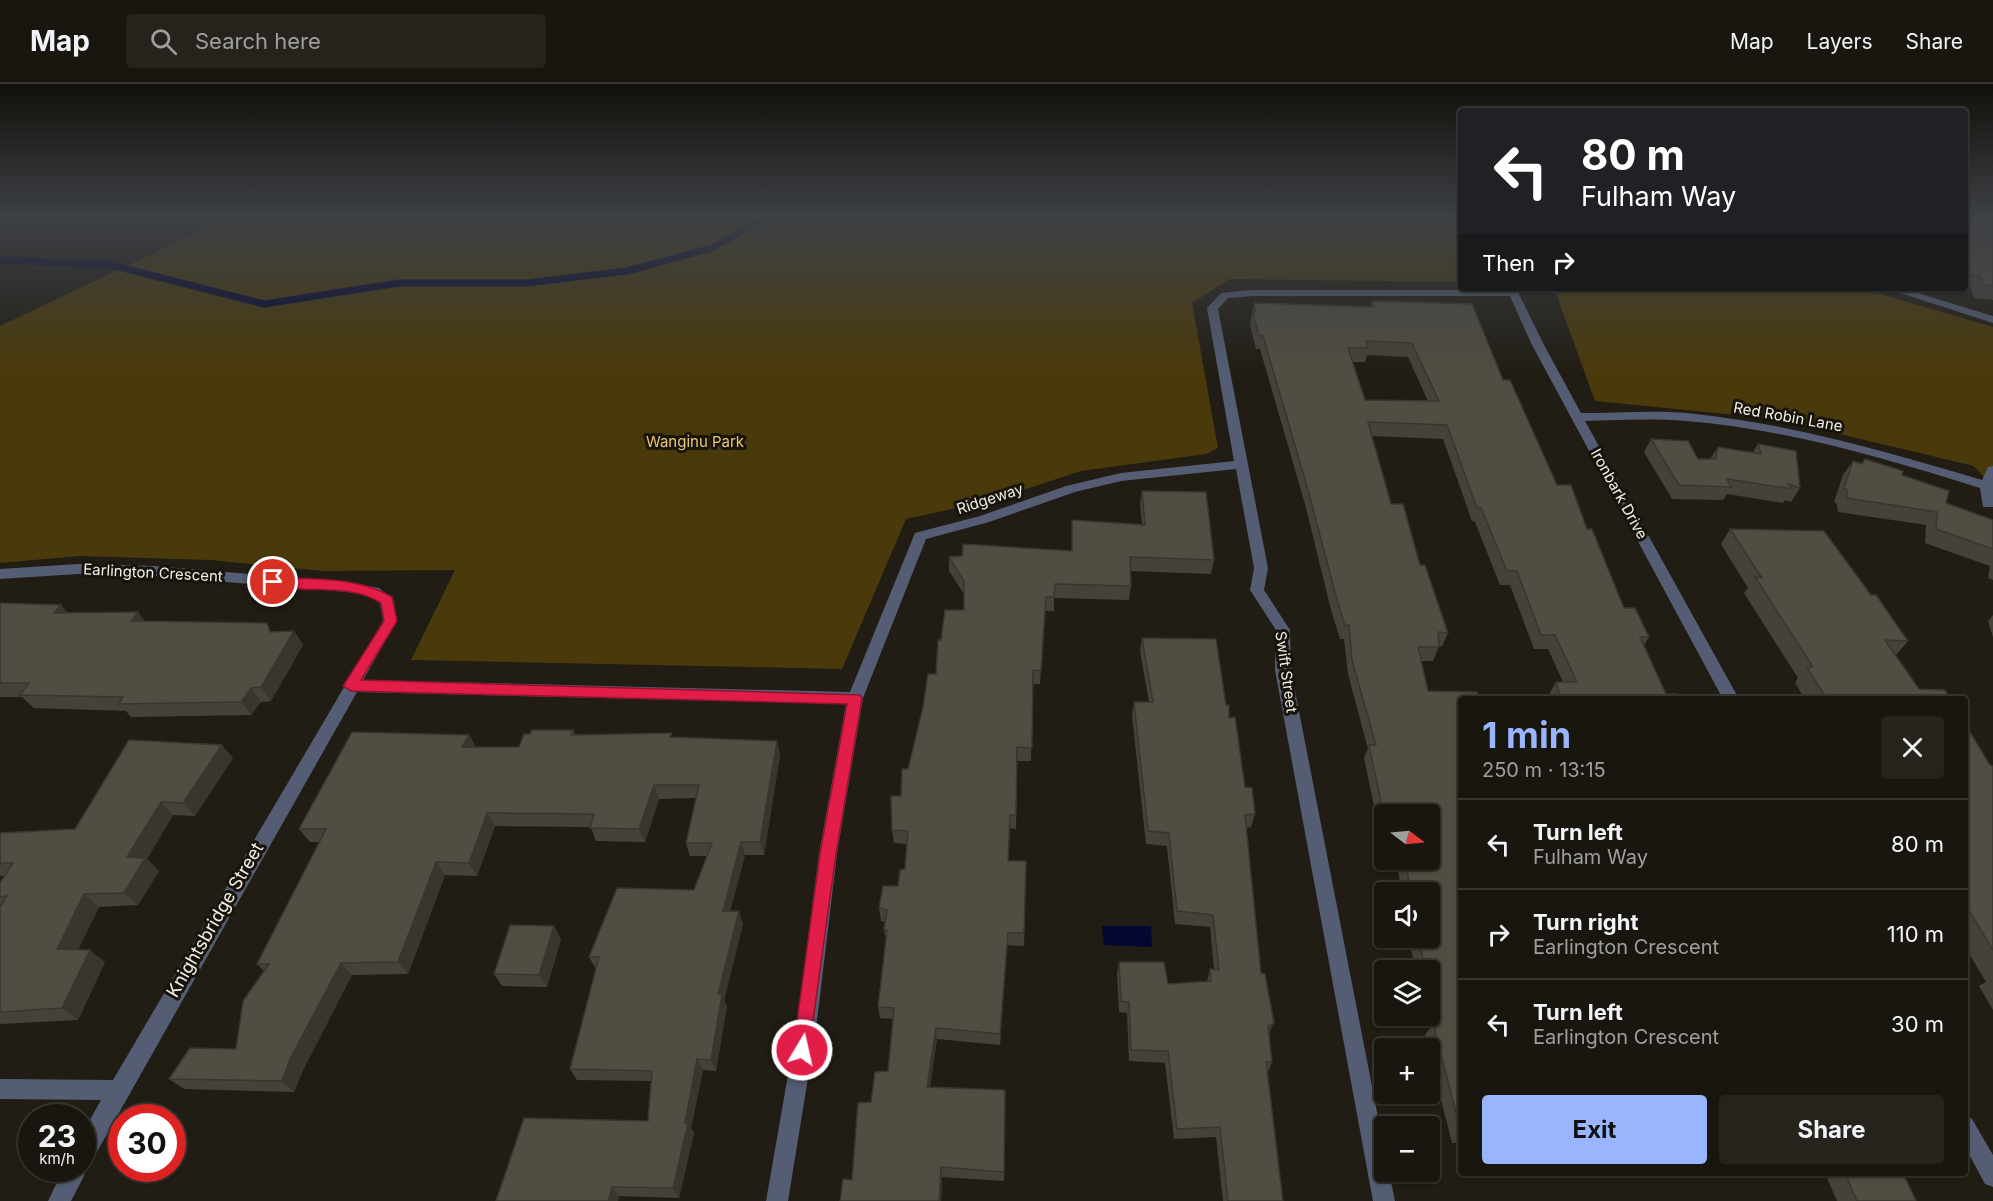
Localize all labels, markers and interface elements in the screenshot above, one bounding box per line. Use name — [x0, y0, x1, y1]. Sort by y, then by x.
search box — [126, 14, 546, 68]
text: Map — [30, 24, 90, 58]
icon: search — [147, 25, 180, 58]
text: Search here — [195, 28, 321, 54]
text: Map — [1730, 29, 1774, 54]
text: Layers — [1807, 29, 1873, 54]
text: Share — [1906, 29, 1963, 54]
text: 80 m — [1581, 129, 1685, 180]
icon: left — [1482, 132, 1560, 210]
text: Fulham Way — [1581, 180, 1736, 213]
icon: right — [1547, 246, 1580, 279]
text: Then — [1482, 250, 1535, 276]
street label: Red Robin Lane — [1732, 398, 1844, 435]
park label: Wanginu Park — [646, 432, 745, 451]
street label: Ironbark Drive — [1587, 445, 1652, 542]
street label: Ridgeway — [954, 479, 1026, 518]
pin — [247, 556, 298, 607]
street label: Earlington Crescent — [83, 559, 223, 586]
icon: arrive — [256, 565, 289, 598]
street label: Swift Street — [1271, 630, 1302, 714]
text: 1 min — [1482, 713, 1571, 757]
button: close — [1881, 716, 1944, 779]
text: 250 m · 13:15 — [1482, 758, 1606, 782]
north arrow — [1374, 804, 1440, 870]
map controls — [1374, 804, 1440, 1182]
text: Turn left — [1533, 819, 1623, 845]
icon: left — [1482, 828, 1515, 861]
text: 80 m — [1891, 831, 1944, 857]
street label: Knightsbridge Street — [162, 839, 267, 1001]
text: Fulham Way — [1533, 845, 1648, 869]
button: sound — [1374, 882, 1440, 948]
text: Turn right — [1533, 909, 1639, 935]
icon: right — [1482, 918, 1515, 951]
text: 110 m — [1887, 921, 1944, 947]
text: Earlington Crescent — [1533, 935, 1719, 959]
button: layers — [1374, 960, 1440, 1026]
text: Turn left — [1533, 999, 1623, 1025]
icon: left — [1482, 1008, 1515, 1041]
text: 30 m — [1891, 1011, 1944, 1037]
position arrow — [770, 1018, 834, 1082]
text: Earlington Crescent — [1533, 1025, 1719, 1049]
button: + — [1374, 1038, 1440, 1104]
button: Exit — [1482, 1095, 1707, 1164]
button: Share — [1719, 1095, 1944, 1164]
speed limit sign: 30 — [108, 1104, 186, 1182]
button: − — [1374, 1116, 1440, 1182]
text: 23 — [38, 1118, 76, 1154]
text: km/h — [39, 1149, 75, 1168]

